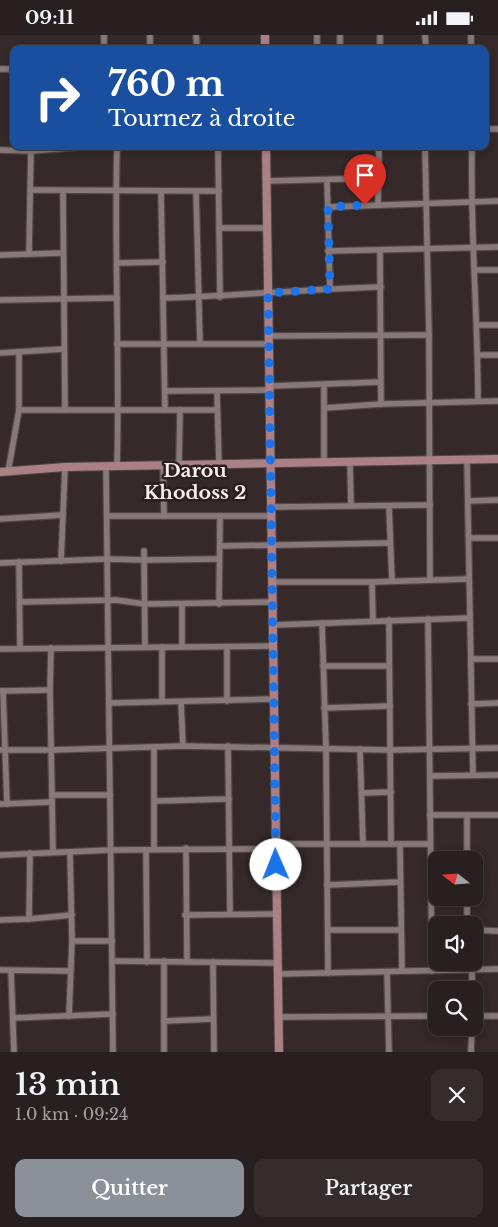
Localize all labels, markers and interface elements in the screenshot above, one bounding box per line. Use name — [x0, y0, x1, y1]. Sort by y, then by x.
text: 09:11 — [25, 6, 74, 29]
text: 760 m — [108, 62, 224, 105]
icon: right — [25, 65, 90, 130]
text: Tournez à droite — [108, 105, 295, 132]
pin — [344, 154, 386, 205]
icon: arrive — [351, 161, 379, 189]
district label: Darou Khodoss 2 — [144, 459, 246, 504]
position arrow — [249, 838, 301, 890]
north arrow — [428, 851, 482, 906]
map controls — [428, 851, 483, 1036]
button: sound — [428, 916, 483, 971]
button: search — [428, 981, 483, 1036]
text: 13 min — [15, 1066, 120, 1103]
button: close — [431, 1069, 483, 1121]
text: 1.0 km · 09:24 — [15, 1104, 128, 1124]
button: Quitter — [15, 1159, 244, 1217]
button: Partager — [254, 1159, 483, 1217]

